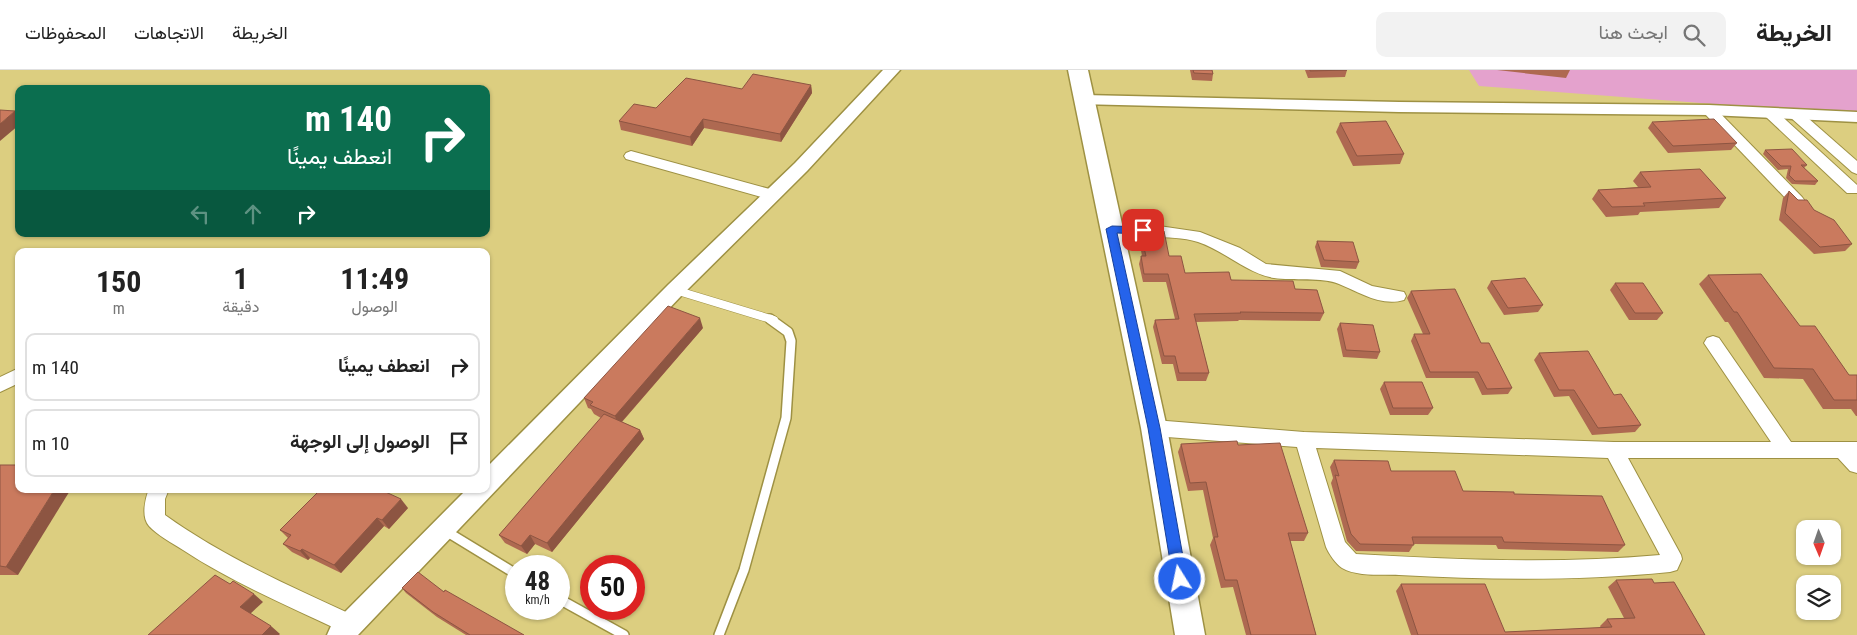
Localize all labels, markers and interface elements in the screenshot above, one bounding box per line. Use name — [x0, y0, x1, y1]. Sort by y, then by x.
search box — [1376, 12, 1726, 57]
text: الخريطة — [1756, 19, 1832, 47]
text: ابحث هنا — [1598, 21, 1668, 44]
icon: search — [1680, 21, 1708, 49]
text: المحفوظات — [25, 22, 106, 43]
text: الاتجاهات — [134, 22, 204, 43]
text: الخريطة — [232, 22, 288, 43]
text: 140 m — [305, 99, 392, 140]
icon: right — [410, 105, 475, 170]
text: انعطف يمينًا — [287, 144, 392, 169]
icon: left — [186, 200, 214, 228]
icon: ahead — [239, 200, 267, 228]
icon: right — [292, 200, 320, 228]
pin — [1122, 209, 1164, 251]
icon: arrive — [1129, 216, 1157, 244]
text: 1 — [233, 261, 248, 296]
text: 11:49 — [340, 261, 409, 296]
text: 150 — [96, 264, 141, 299]
text: دقيقة — [222, 297, 259, 316]
text: الوصول — [352, 297, 398, 316]
text: m — [113, 299, 125, 318]
icon: right — [445, 353, 473, 381]
text: انعطف يمينًا — [338, 354, 430, 377]
text: 140 m — [32, 356, 79, 379]
icon: arrive — [445, 429, 473, 457]
text: الوصول إلى الوجهة — [290, 430, 430, 453]
text: 10 m — [32, 432, 69, 455]
north arrow — [1796, 520, 1841, 565]
map controls — [1796, 520, 1841, 620]
position arrow — [1153, 552, 1205, 604]
speed limit sign: 50 — [580, 555, 645, 620]
text: 48 — [525, 567, 550, 596]
button: layers — [1796, 575, 1841, 620]
text: km/h — [525, 593, 550, 607]

